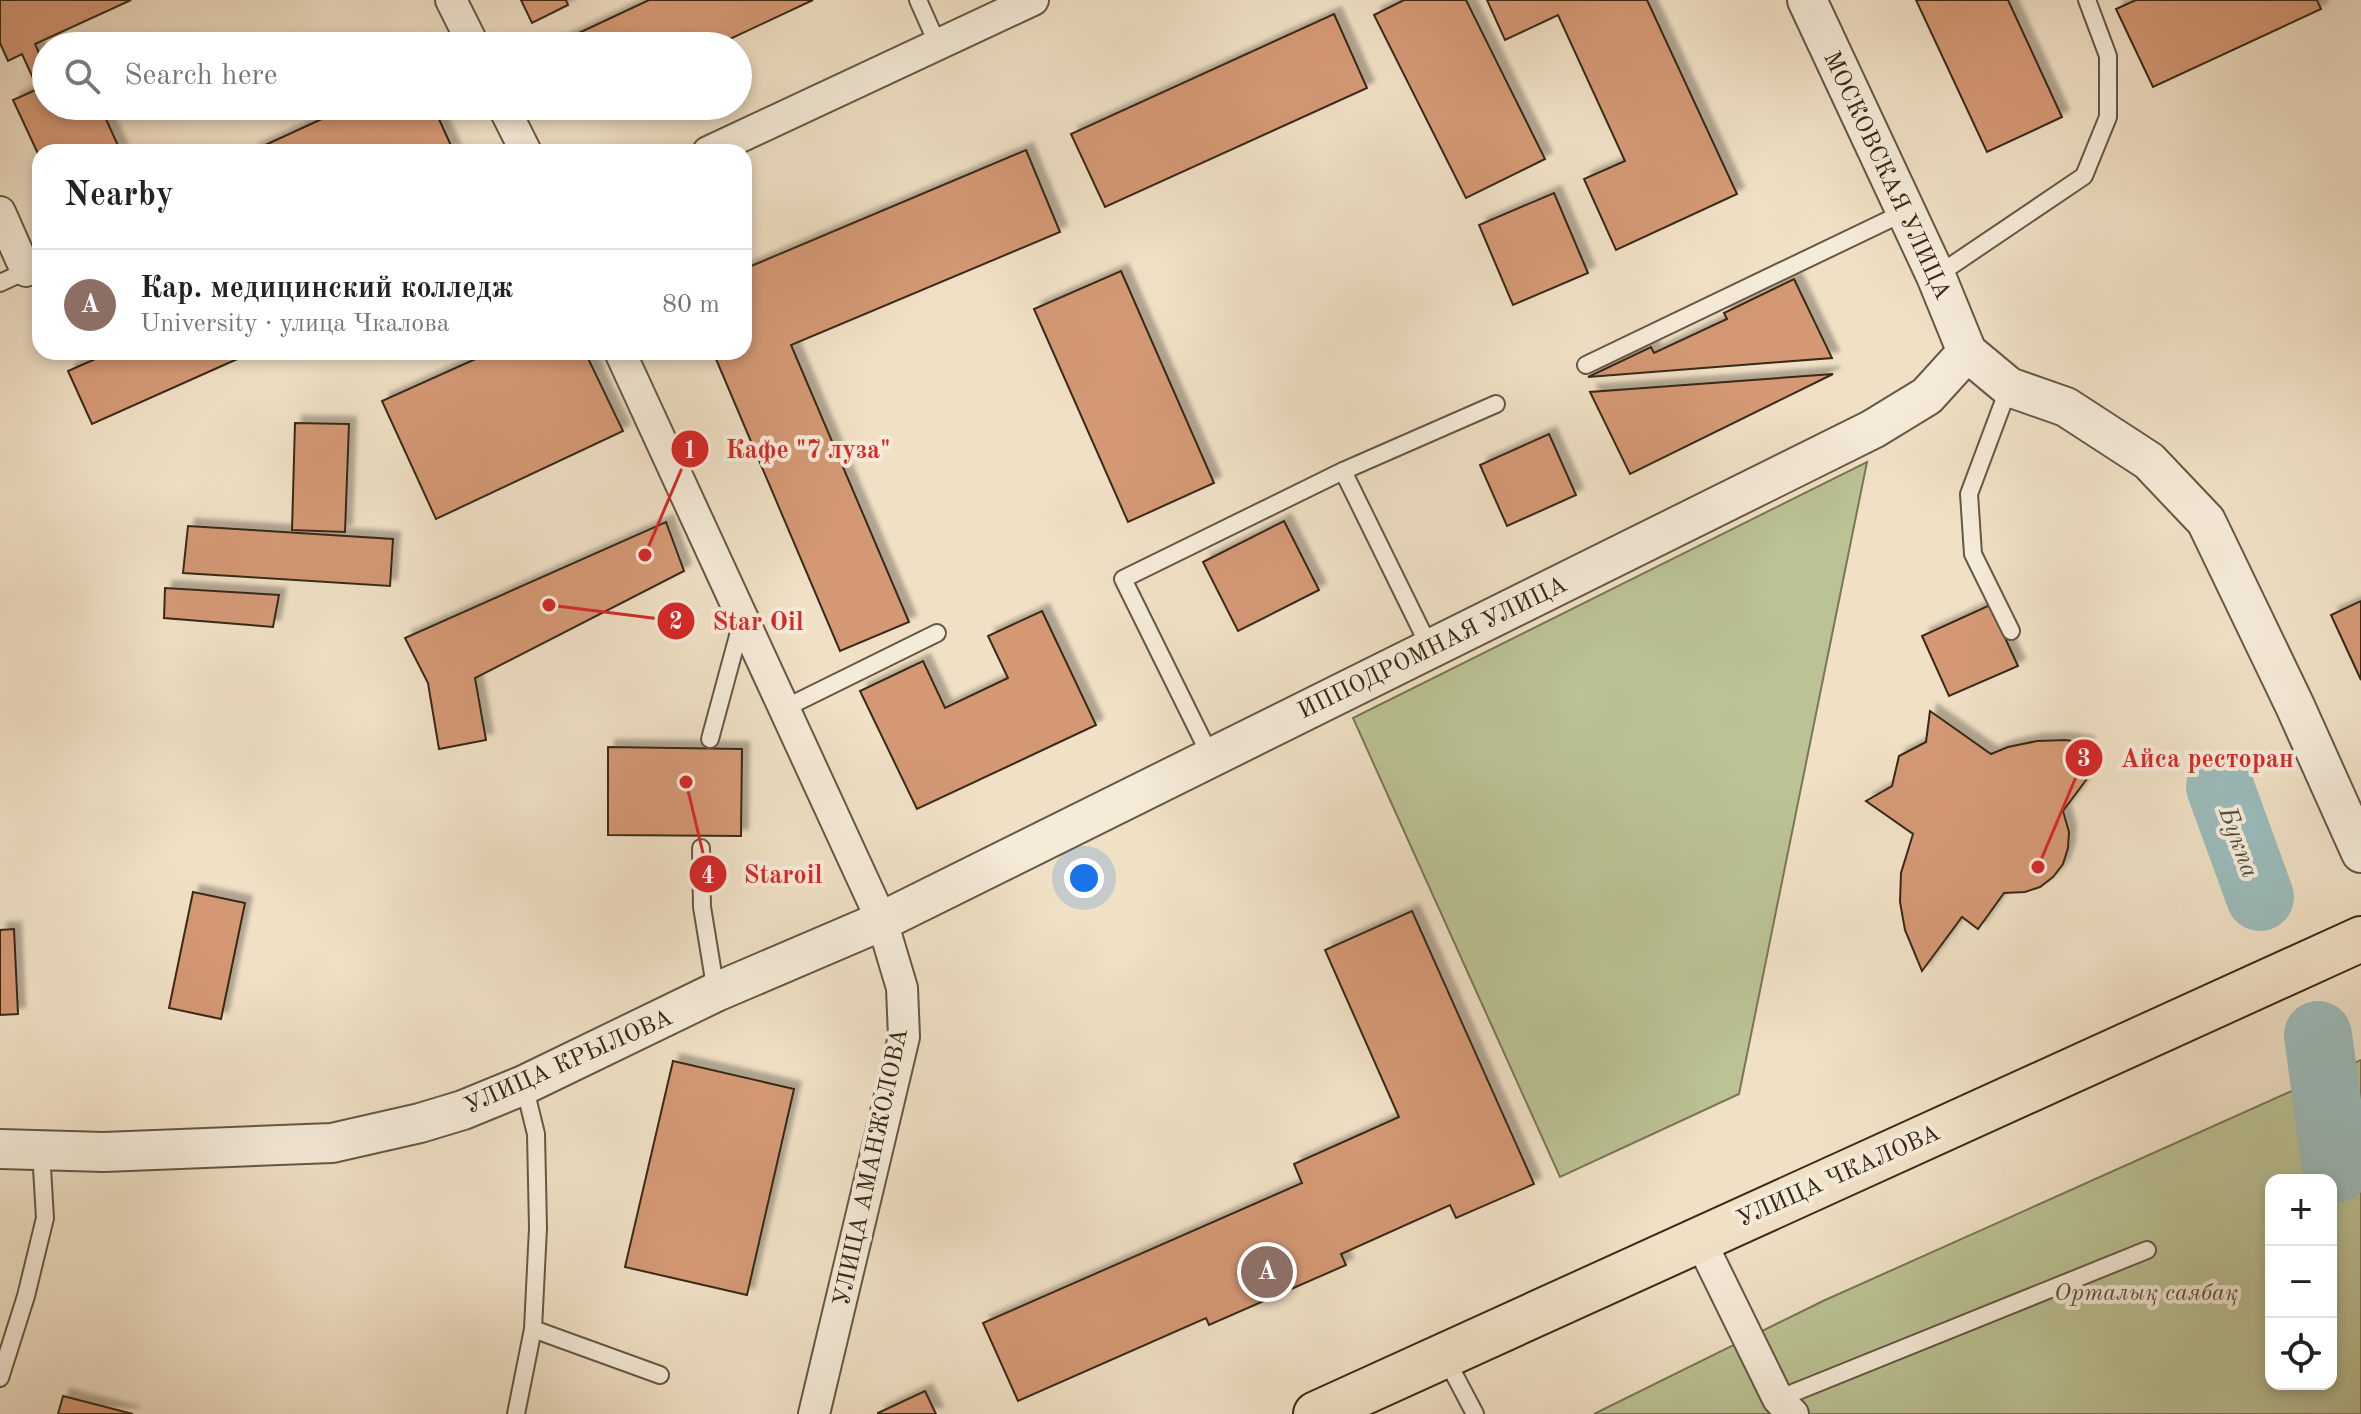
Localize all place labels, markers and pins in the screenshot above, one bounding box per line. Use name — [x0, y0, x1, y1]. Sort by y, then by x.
callout: Кафе "7 луза" — [670, 424, 907, 474]
callout: Star Oil — [656, 596, 819, 646]
callout: Айса ресторан — [2064, 733, 2309, 783]
callout: Staroil — [688, 849, 839, 899]
pin: A — [1241, 1242, 1293, 1302]

